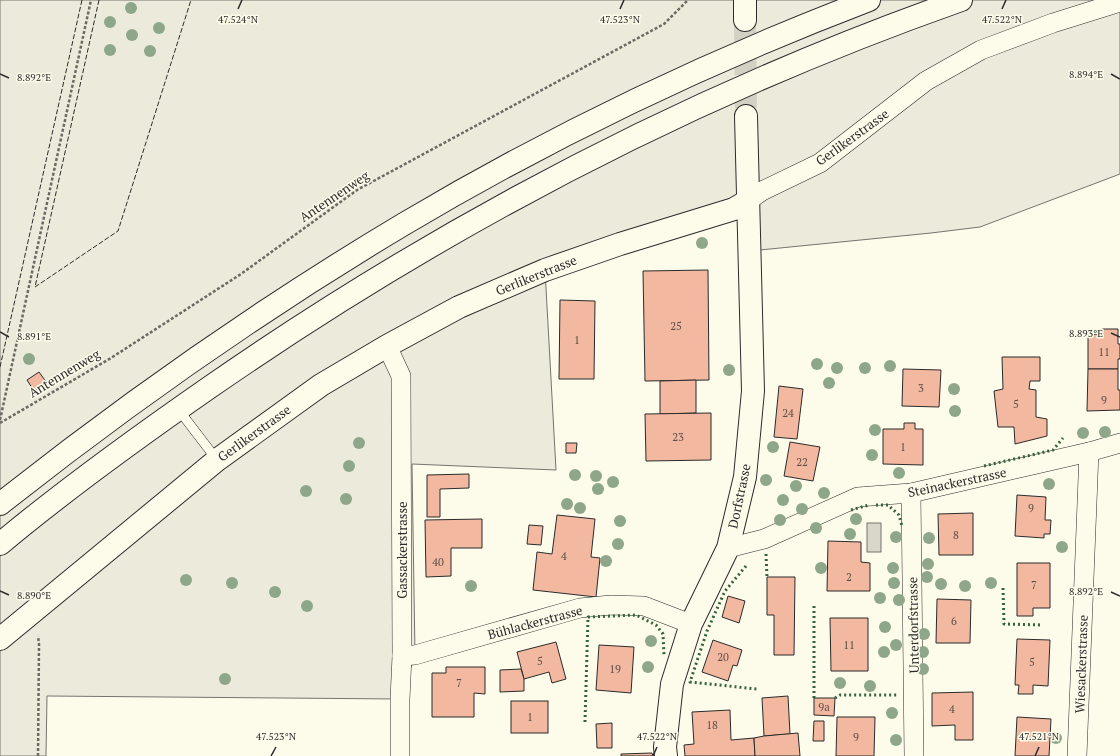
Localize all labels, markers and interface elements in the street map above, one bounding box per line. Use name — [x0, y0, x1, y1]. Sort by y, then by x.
text: 47.524°N — [218, 13, 259, 26]
text: 47.523°N — [600, 13, 641, 26]
text: 47.522°N — [982, 13, 1023, 26]
text: 8.894°E — [1069, 68, 1103, 81]
text: 8.892°E — [17, 71, 51, 84]
street label: Gerlikerstrasse — [812, 104, 892, 170]
street label: Antennenweg — [296, 166, 372, 226]
street label: Gerlikerstrasse — [493, 251, 579, 299]
house number: 25 — [670, 319, 682, 333]
text: 8.893°E — [1069, 327, 1103, 340]
text: 8.891°E — [17, 330, 51, 343]
house number: 1 — [574, 333, 580, 347]
street label: Antennenweg — [25, 345, 103, 401]
house number: 11 — [1098, 345, 1110, 359]
house number: 3 — [918, 381, 924, 395]
house number: 9 — [1101, 393, 1107, 407]
house number: 5 — [1013, 397, 1019, 411]
street label: Gerlikerstrasse — [214, 400, 294, 466]
house number: 24 — [782, 406, 794, 420]
house number: 23 — [672, 430, 684, 444]
house number: 1 — [900, 440, 906, 454]
house number: 22 — [796, 455, 808, 469]
street label: Dorfstrasse — [723, 462, 755, 530]
street label: Steinackerstrasse — [906, 463, 1008, 501]
street label: Gassackerstrasse — [393, 501, 411, 599]
house number: 9 — [1028, 501, 1034, 515]
house number: 8 — [953, 528, 959, 542]
house number: 4 — [561, 549, 567, 563]
house number: 40 — [432, 555, 444, 569]
house number: 2 — [846, 570, 852, 584]
street label: Unterdorfstrasse — [903, 577, 923, 673]
house number: 7 — [1031, 578, 1037, 592]
text: 8.892°E — [1069, 585, 1103, 598]
text: 8.890°E — [17, 589, 51, 602]
street label: Bühlackerstrasse — [486, 601, 584, 643]
house number: 6 — [951, 614, 957, 628]
street label: Wiesackerstrasse — [1070, 614, 1092, 714]
house number: 11 — [843, 638, 855, 652]
house number: 20 — [717, 650, 729, 664]
house number: 5 — [537, 654, 543, 668]
house number: 5 — [1029, 655, 1035, 669]
house number: 19 — [609, 662, 621, 676]
house number: 7 — [456, 676, 462, 690]
house number: 9a — [818, 700, 830, 714]
house number: 4 — [949, 702, 955, 716]
house number: 1 — [527, 710, 533, 724]
house number: 18 — [706, 718, 718, 732]
text: 47.523°N — [256, 730, 297, 743]
text: 47.522°N — [637, 730, 678, 743]
house number: 9 — [853, 730, 859, 744]
text: 47.521°N — [1019, 730, 1060, 743]

